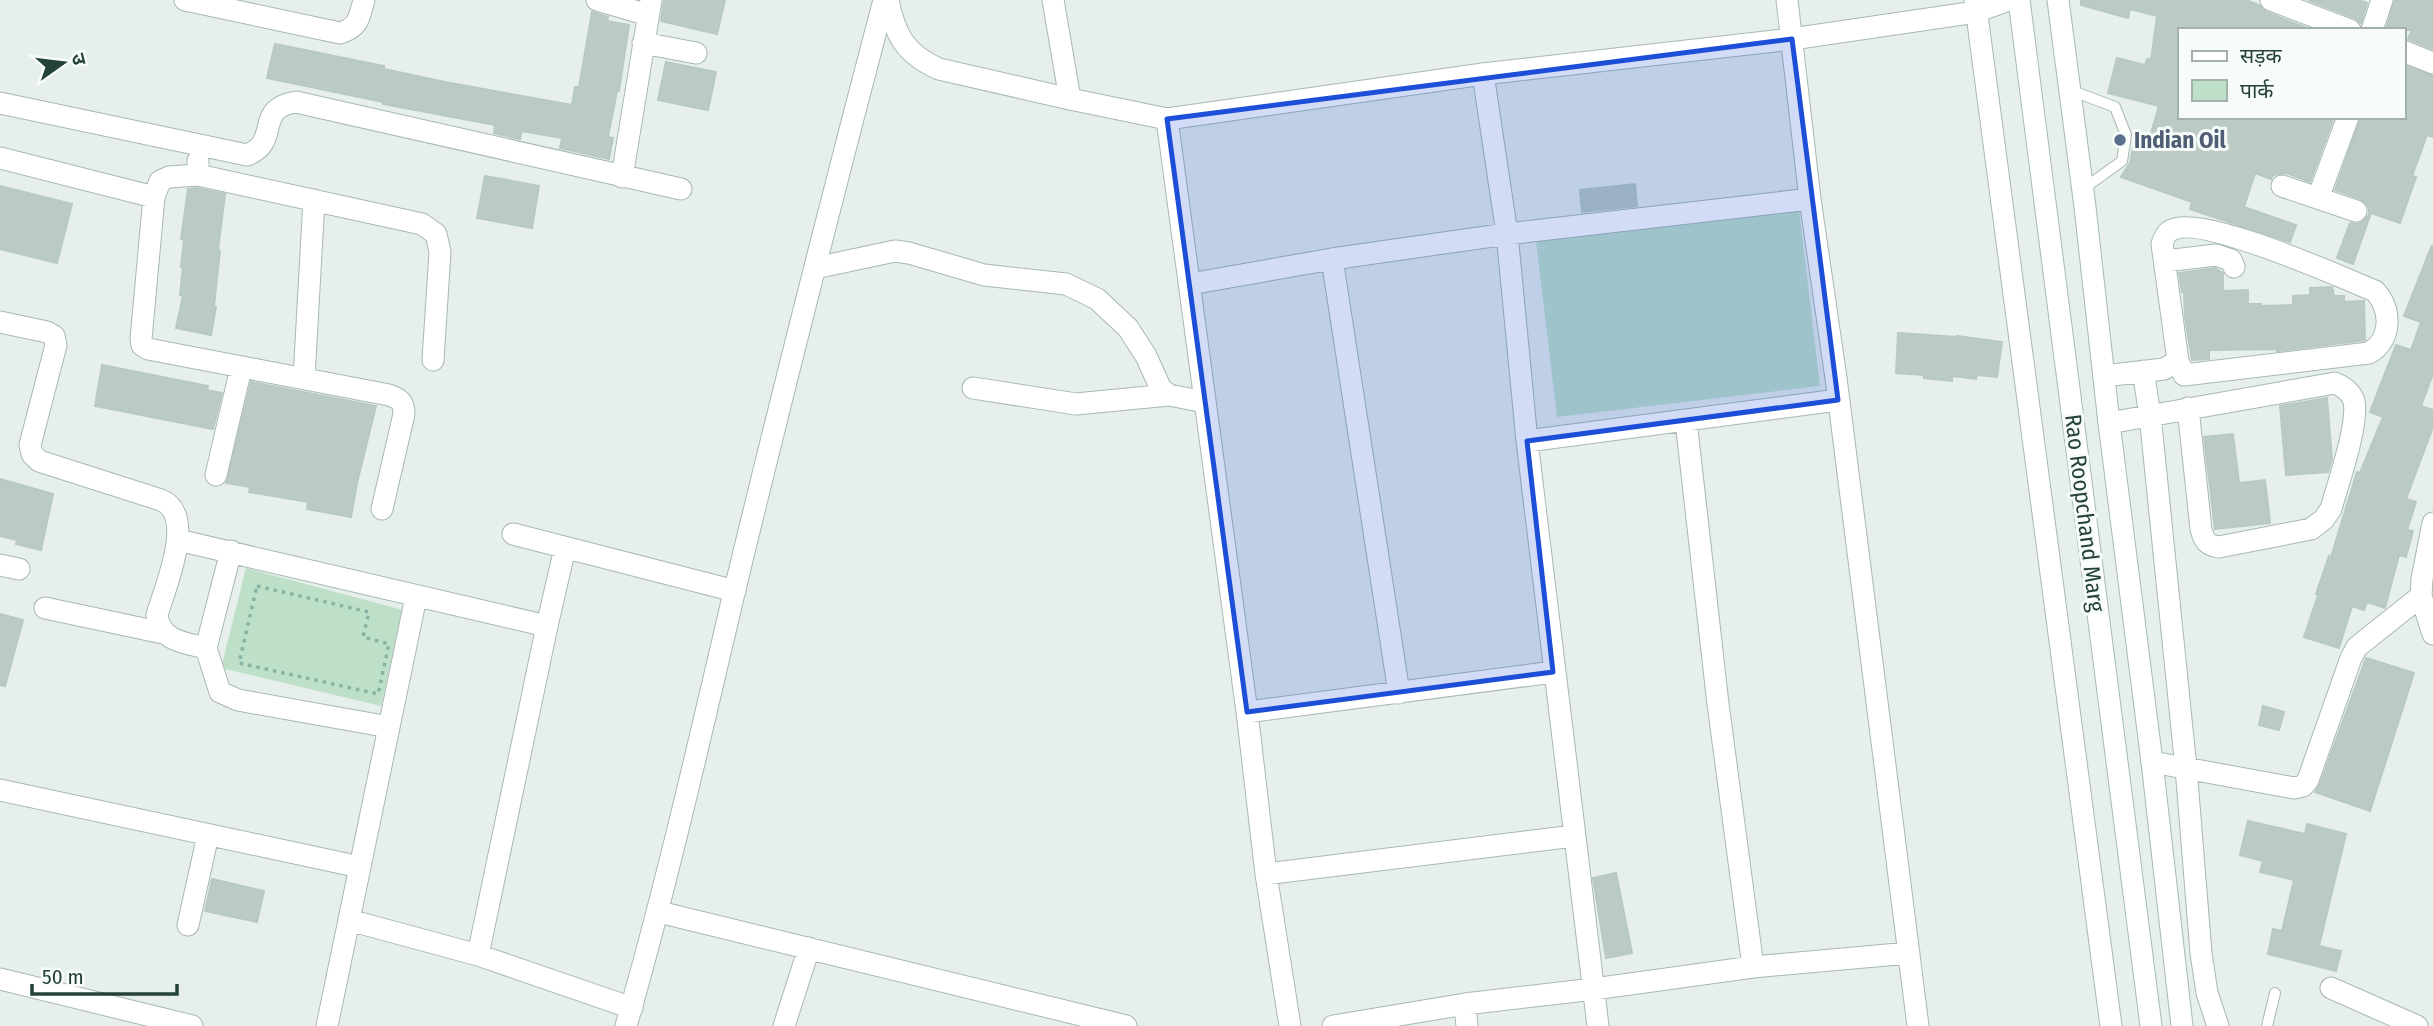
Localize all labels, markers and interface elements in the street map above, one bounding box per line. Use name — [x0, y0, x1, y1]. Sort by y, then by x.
north arrow — [28, 28, 98, 98]
legend — [2178, 28, 2405, 119]
text: सड़क — [2240, 43, 2282, 69]
text: उ — [67, 51, 92, 68]
text: पार्क — [2240, 78, 2274, 104]
place label: Indian Oil — [2134, 126, 2226, 154]
marker: Indian Oil — [2112, 132, 2128, 148]
street label: Rao Roopchand Marg — [2059, 413, 2111, 614]
scale bar — [32, 953, 177, 997]
text: 50 m — [42, 964, 84, 990]

